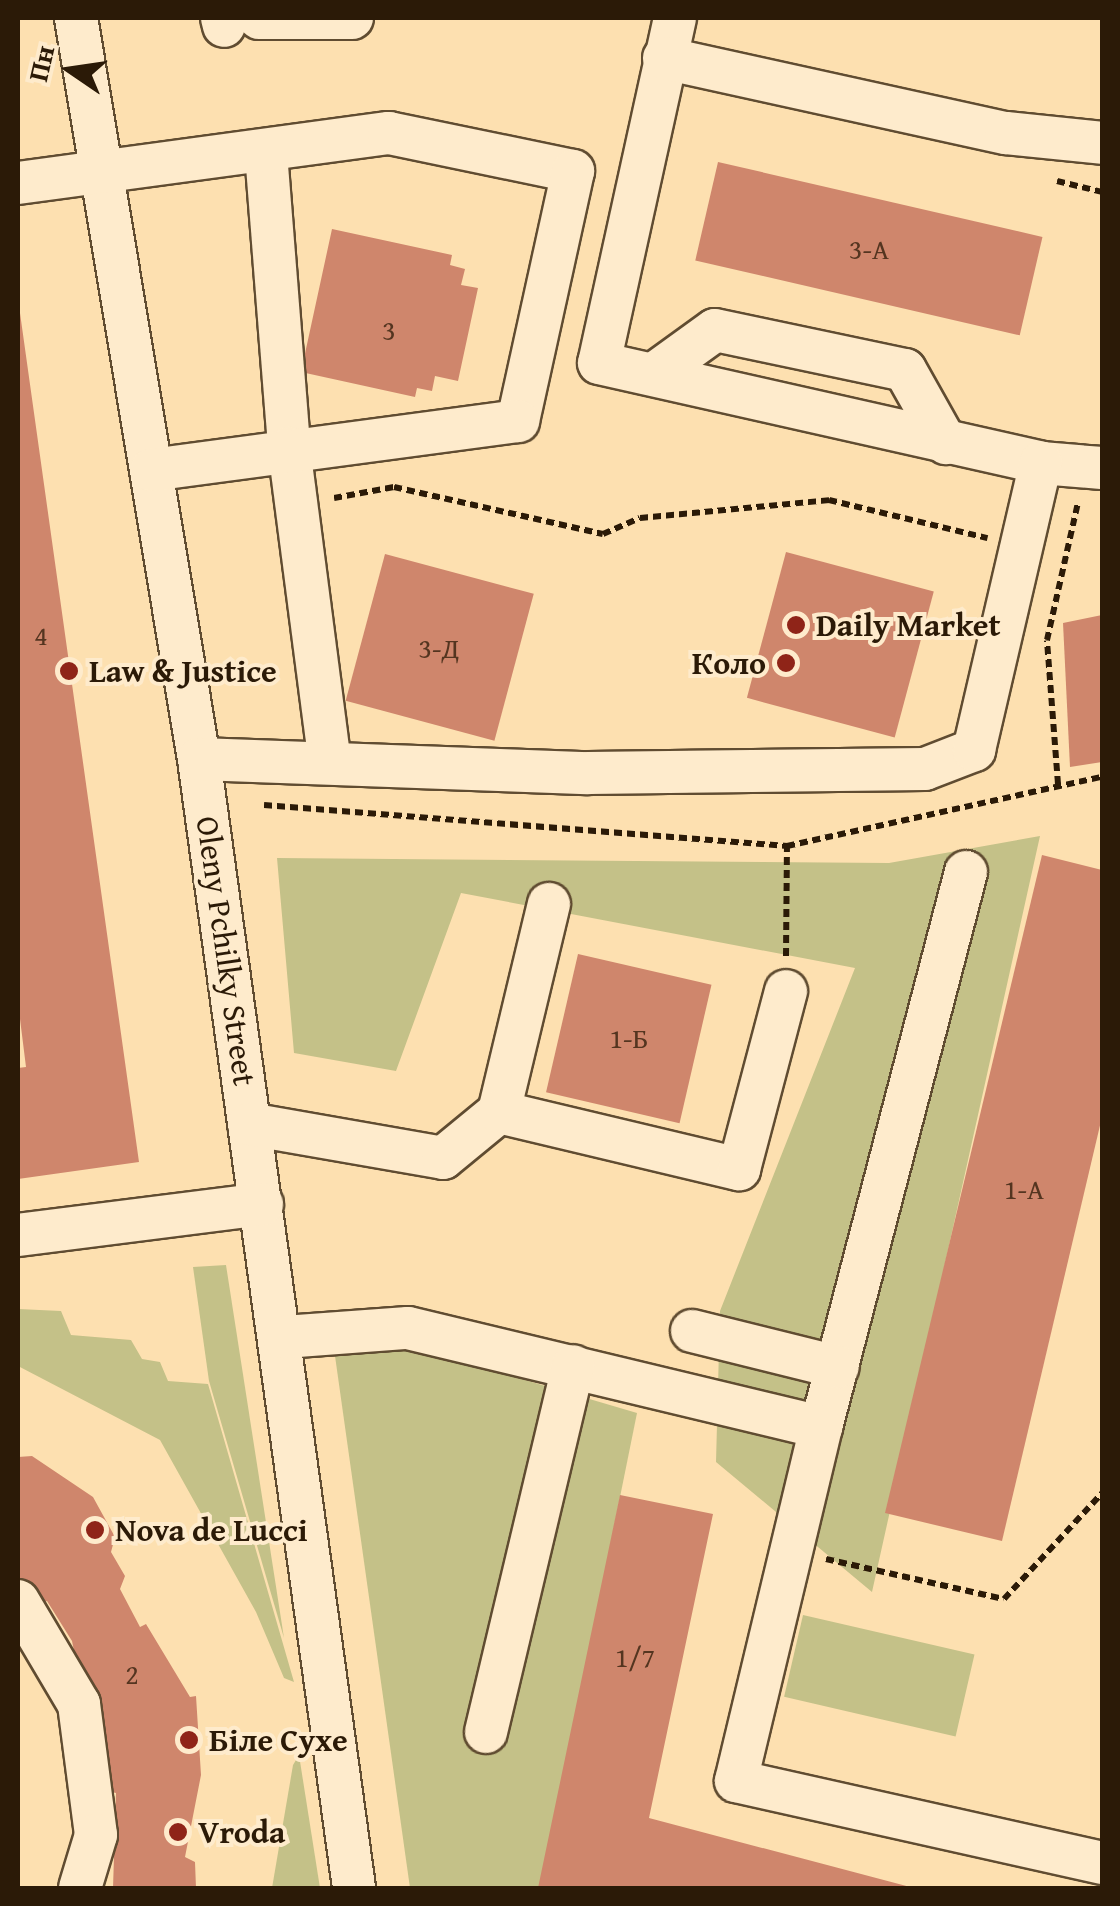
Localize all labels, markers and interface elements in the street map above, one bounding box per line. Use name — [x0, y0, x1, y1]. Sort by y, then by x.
north arrow — [20, 20, 120, 120]
text: Пн — [16, 41, 64, 85]
house number: 3-А — [849, 232, 889, 266]
house number: 3 — [382, 313, 396, 347]
place label: Daily Market — [816, 606, 1001, 644]
marker: Daily Market — [785, 614, 807, 636]
house number: 4 — [34, 618, 48, 652]
house number: 3-Д — [419, 631, 459, 665]
place label: Коло — [692, 644, 766, 682]
place label: Law & Justice — [89, 652, 277, 690]
marker: Коло — [775, 652, 797, 674]
marker: Law & Justice — [58, 660, 80, 682]
street label: Oleny Pchilky Street — [188, 814, 264, 1088]
house number: 1-Б — [610, 1021, 648, 1055]
house number: 1-А — [1004, 1172, 1044, 1206]
place label: Nova de Lucci — [115, 1511, 308, 1549]
marker: Nova de Lucci — [84, 1519, 106, 1541]
house number: 1/7 — [615, 1640, 655, 1674]
house number: 2 — [125, 1657, 139, 1691]
place label: Біле Сухе — [209, 1721, 348, 1759]
marker: Біле Сухе — [178, 1729, 200, 1751]
place label: Vroda — [198, 1813, 285, 1851]
marker: Vroda — [167, 1821, 189, 1843]

